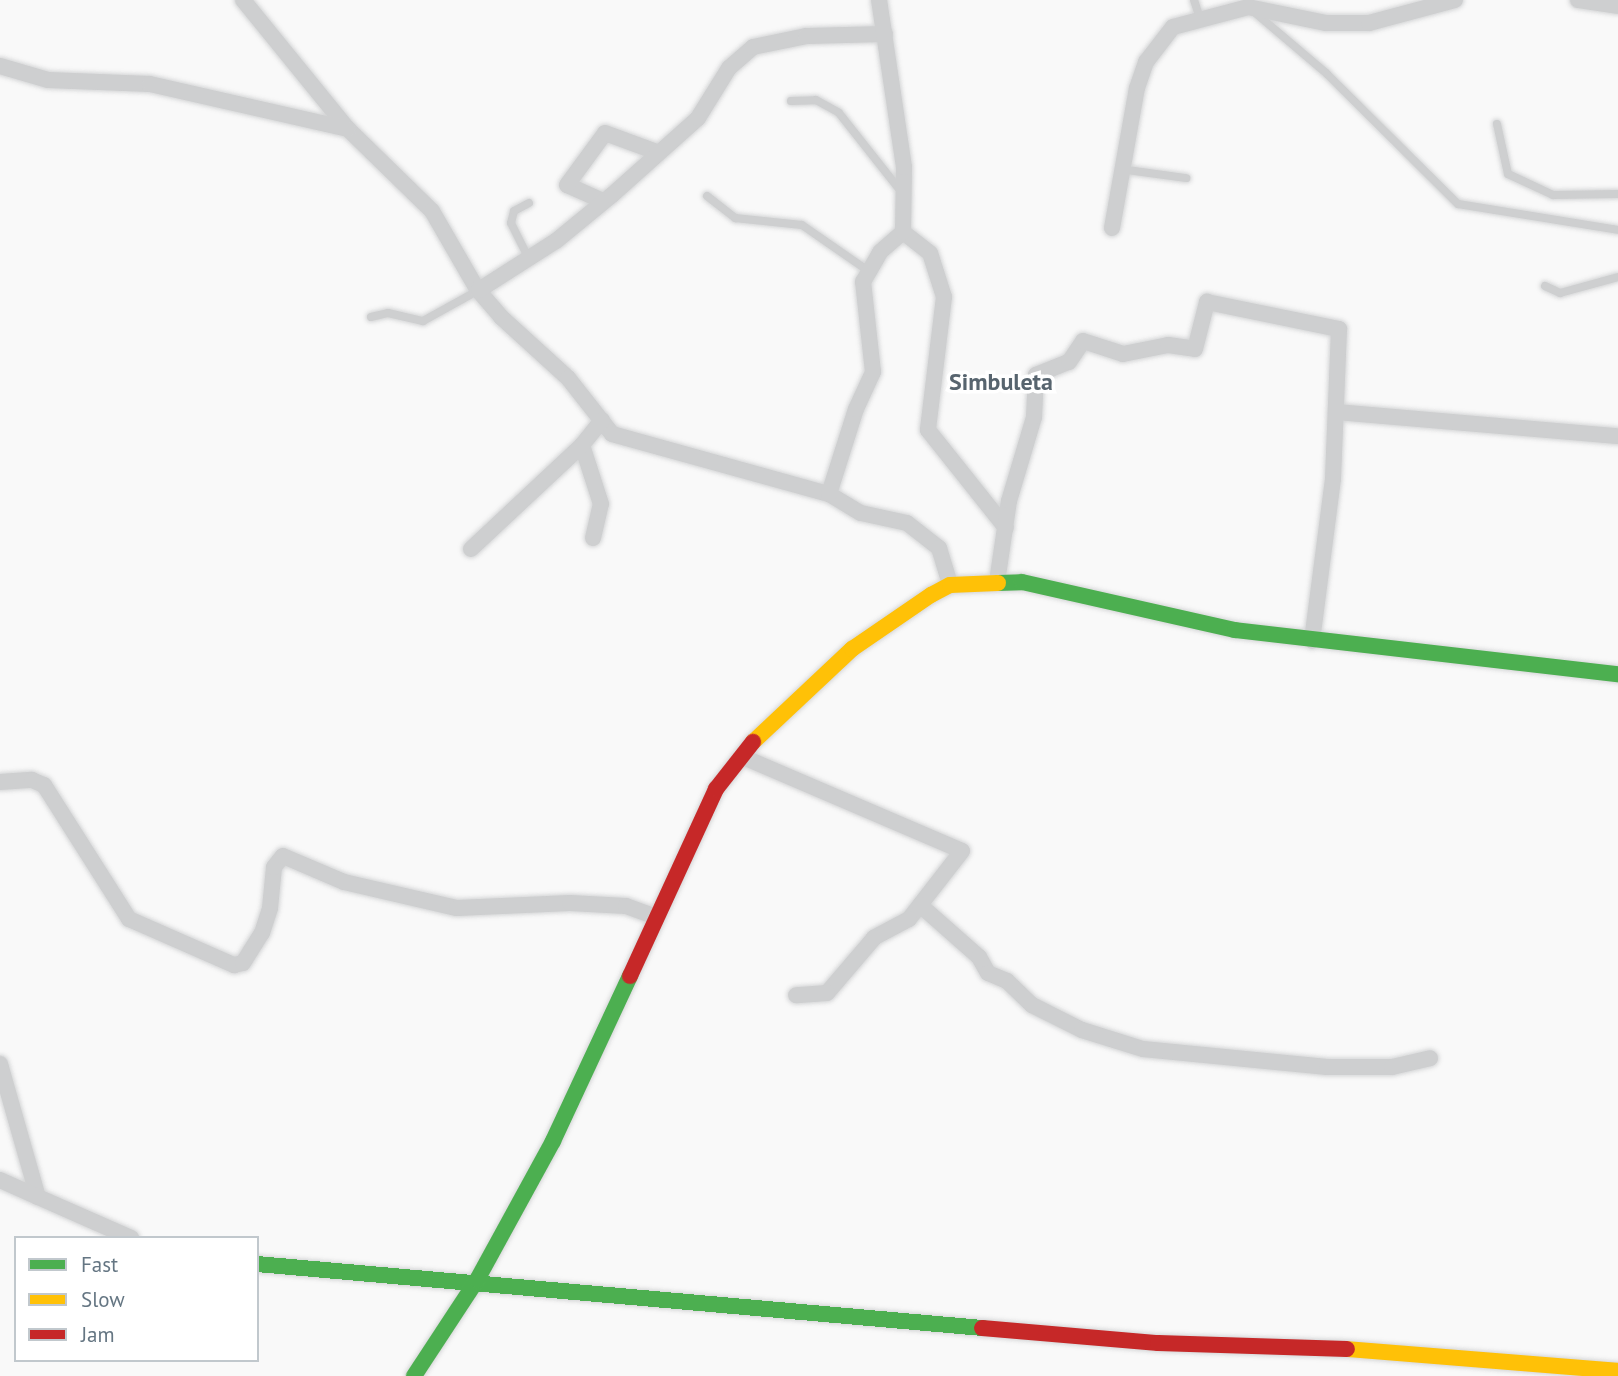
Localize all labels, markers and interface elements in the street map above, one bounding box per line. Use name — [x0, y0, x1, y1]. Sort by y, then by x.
district label: Simbuleta — [949, 368, 1053, 396]
legend — [14, 1236, 259, 1362]
text: Fast — [81, 1251, 118, 1278]
text: Slow — [81, 1286, 125, 1313]
text: Jam — [81, 1321, 115, 1348]

